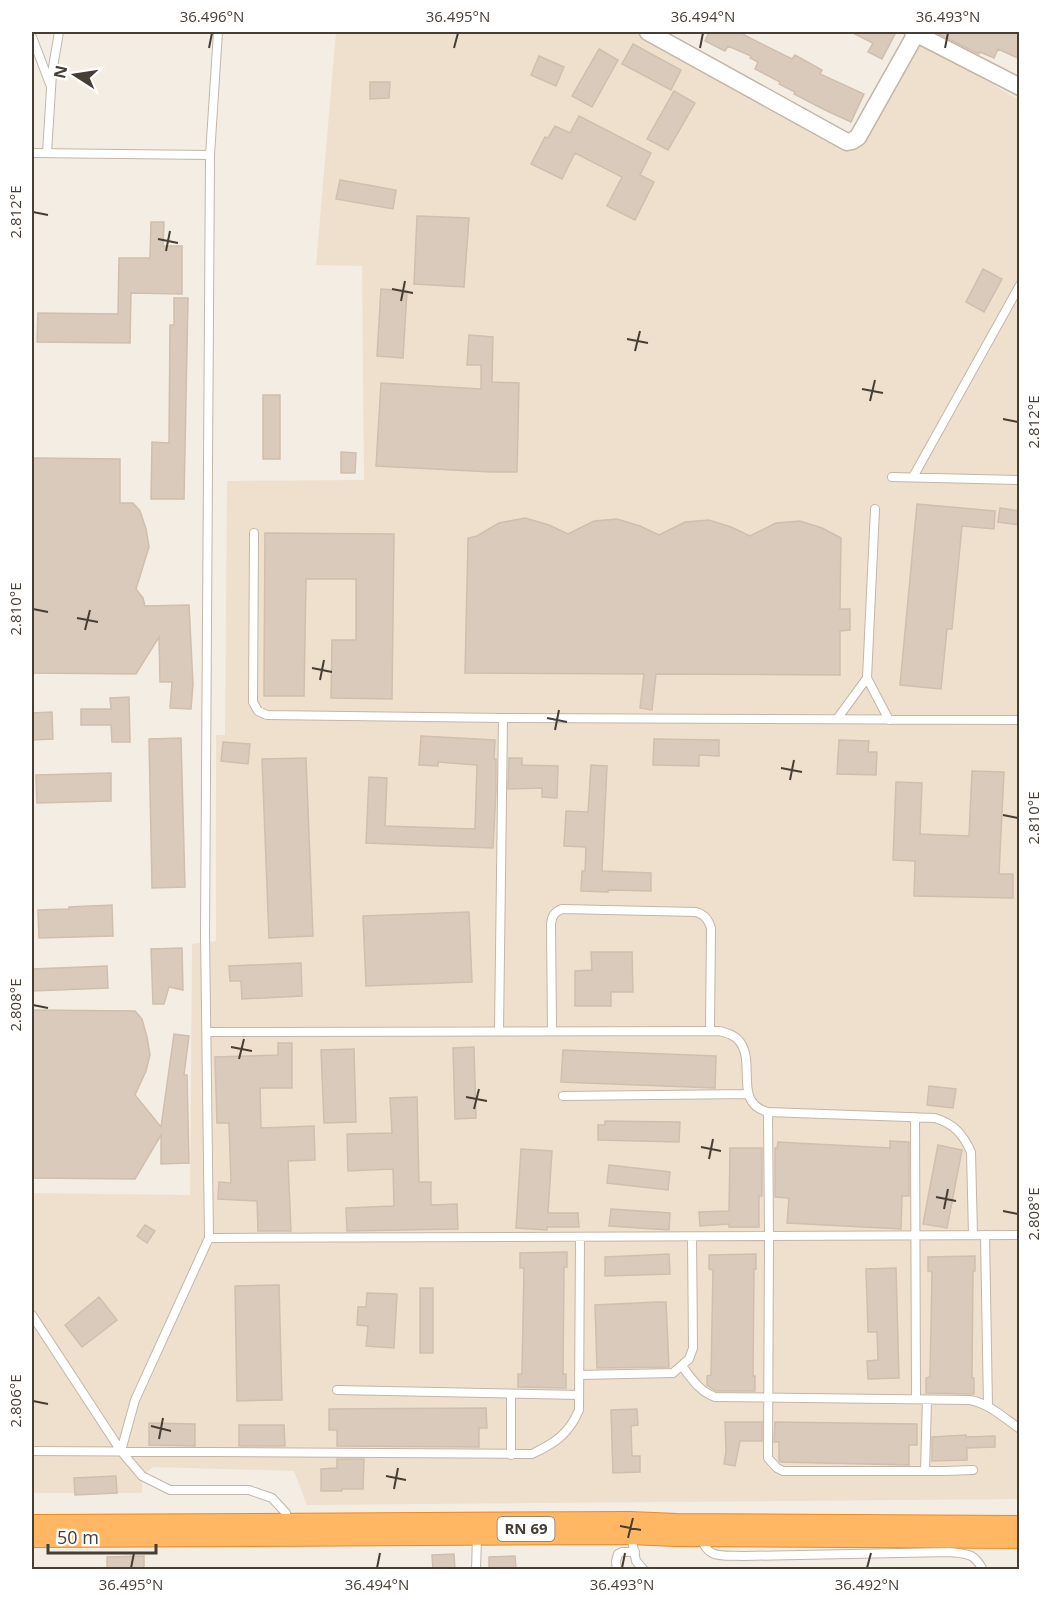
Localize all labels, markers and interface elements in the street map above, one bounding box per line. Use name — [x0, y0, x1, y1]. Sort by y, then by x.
text: 36.496°N — [180, 6, 244, 26]
text: 36.495°N — [426, 6, 490, 26]
text: 36.494°N — [671, 6, 735, 26]
text: 36.493°N — [916, 6, 980, 26]
north arrow — [45, 45, 105, 105]
text: N — [48, 63, 72, 81]
text: 2.812°E — [5, 185, 25, 239]
text: 2.812°E — [1023, 395, 1043, 449]
text: 2.810°E — [5, 582, 25, 636]
text: 2.810°E — [1023, 791, 1043, 845]
text: 2.808°E — [5, 978, 25, 1032]
text: 2.808°E — [1023, 1187, 1043, 1241]
text: 2.806°E — [5, 1374, 25, 1428]
scale bar — [48, 1517, 156, 1555]
road number: RN 69 — [498, 1517, 554, 1541]
text: 50 m — [57, 1525, 99, 1549]
text: 36.495°N — [99, 1574, 163, 1594]
text: 36.494°N — [345, 1574, 409, 1594]
text: 36.493°N — [590, 1574, 654, 1594]
text: 36.492°N — [835, 1574, 899, 1594]

